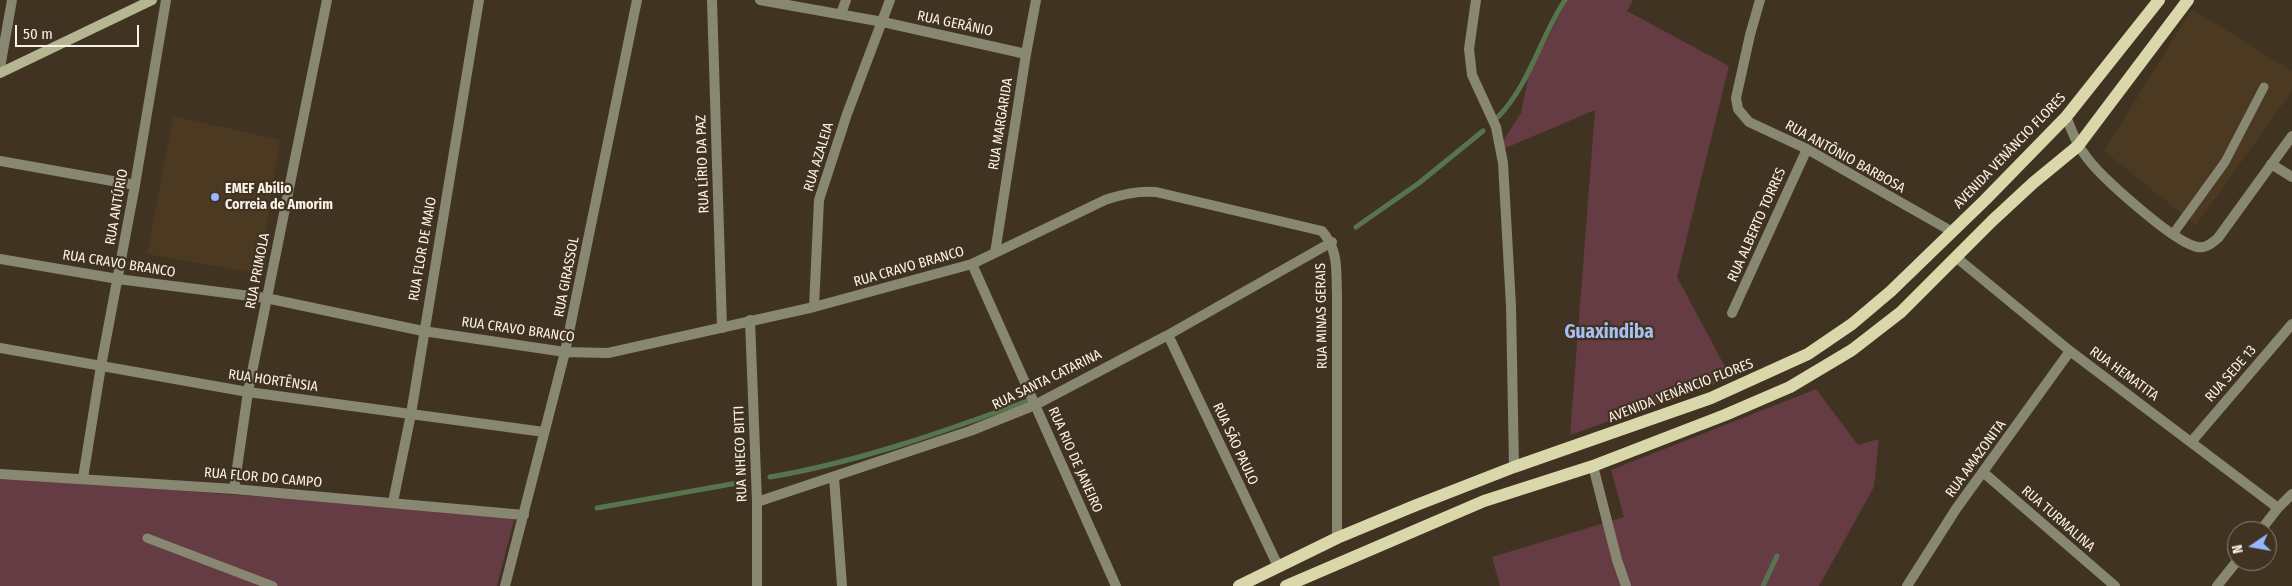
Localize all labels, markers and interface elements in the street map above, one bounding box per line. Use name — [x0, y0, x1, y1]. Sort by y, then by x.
street label: RUA GERÂNIO — [916, 8, 994, 40]
scale bar — [18, 15, 141, 47]
text: 50 m — [23, 25, 53, 43]
street label: RUA MARGARIDA — [985, 77, 1017, 171]
street label: AVENIDA VENÂNCIO FLORES — [1950, 90, 2070, 212]
street label: RUA LÍRIO DA PAZ — [693, 114, 713, 214]
street label: RUA ANTÔNIO BARBOSA — [1782, 117, 1908, 197]
street label: RUA AZALEIA — [801, 120, 837, 194]
street label: RUA ALBERTO TORRES — [1724, 165, 1790, 285]
street label: RUA ANTÚRIO — [102, 168, 132, 246]
place label: EMEF Abílio Correia de Amorim — [225, 181, 333, 213]
marker: EMEF Abílio Correia de Amorim — [209, 191, 221, 203]
street label: RUA FLOR DE MAIO — [406, 196, 440, 302]
street label: RUA PRIMOLA — [242, 232, 274, 310]
street label: RUA GIRASSOL — [551, 235, 583, 319]
street label: RUA CRAVO BRANCO — [852, 243, 966, 291]
street label: RUA CRAVO BRANCO — [61, 247, 177, 281]
street label: RUA MINAS GERAIS — [1313, 263, 1331, 369]
street label: RUA CRAVO BRANCO — [460, 314, 576, 346]
district label: Guaxindiba — [1564, 322, 1654, 344]
street label: RUA SEDE 13 — [2202, 342, 2260, 406]
street label: RUA HEMATITA — [2086, 343, 2162, 405]
street label: RUA SANTA CATARINA — [990, 346, 1104, 414]
street label: AVENIDA VENÂNCIO FLORES — [1606, 356, 1756, 426]
street label: RUA HORTÊNSIA — [227, 366, 319, 396]
street label: RUA SÃO PAULO — [1209, 400, 1261, 488]
street label: RUA NHECO BITTI — [731, 405, 751, 503]
street label: RUA RIO DE JANEIRO — [1044, 405, 1106, 515]
street label: RUA AMAZONITA — [1942, 417, 2010, 501]
street label: RUA FLOR DO CAMPO — [203, 464, 323, 492]
street label: RUA TURMALINA — [2018, 483, 2098, 555]
north arrow — [2227, 521, 2277, 571]
text: N — [2229, 543, 2247, 555]

